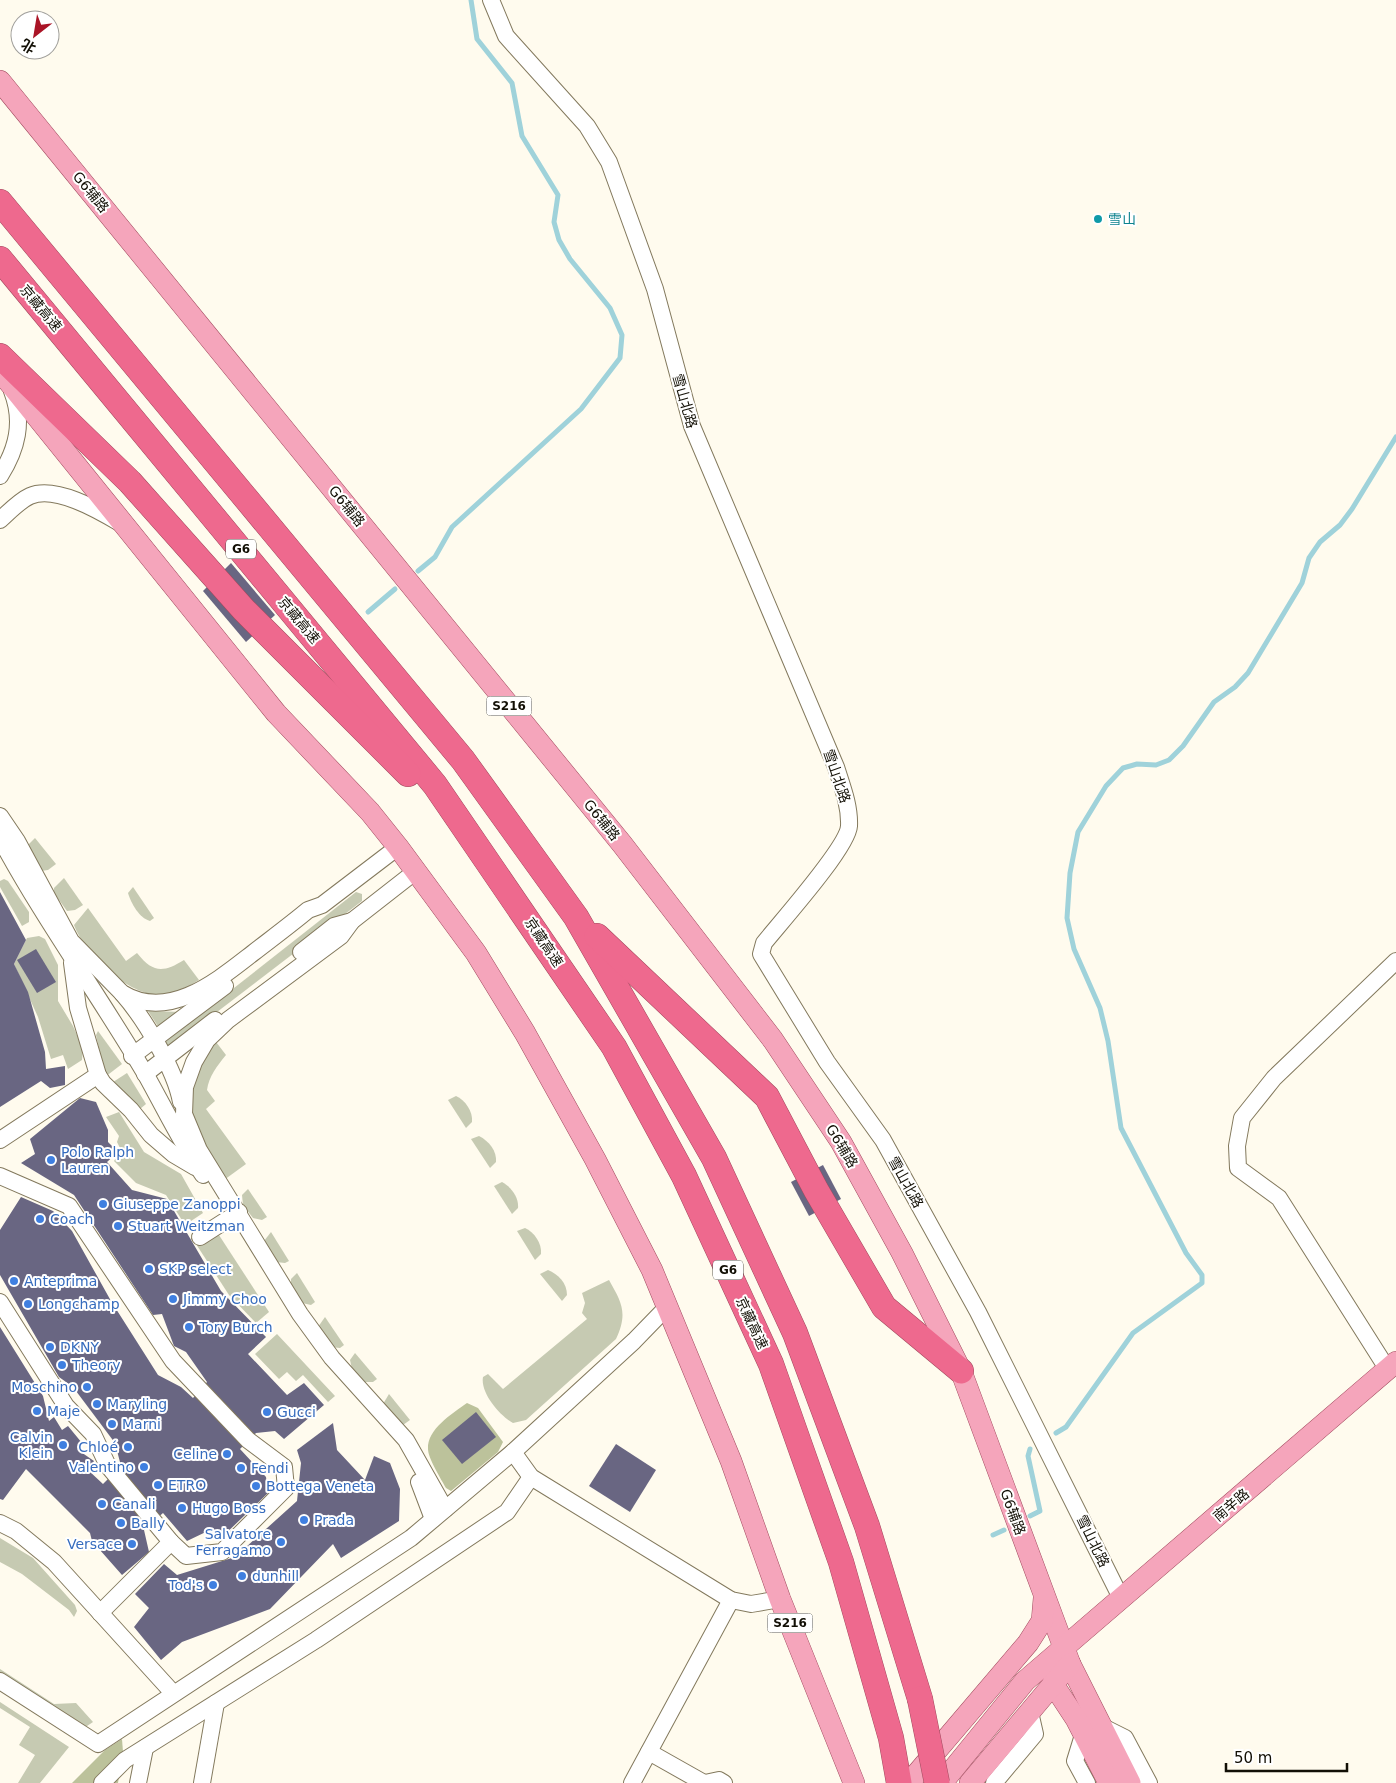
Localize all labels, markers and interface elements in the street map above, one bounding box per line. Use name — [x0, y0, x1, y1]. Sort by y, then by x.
north arrow — [10, 10, 60, 60]
text: 北 — [18, 36, 38, 57]
street label: G6辅路 — [70, 168, 112, 216]
place label: 雪山 — [1108, 211, 1136, 227]
marker: 雪山 — [1092, 213, 1104, 225]
street label: 京藏高速 — [17, 281, 65, 335]
street label: 雪山北路 — [670, 372, 700, 430]
street label: G6辅路 — [326, 482, 368, 530]
road number: G6 — [226, 540, 256, 558]
street label: 京藏高速 — [275, 593, 323, 647]
road number: S216 — [486, 696, 532, 716]
street label: 雪山北路 — [820, 747, 854, 805]
street label: G6辅路 — [581, 796, 623, 844]
street label: 京藏高速 — [522, 914, 566, 970]
street label: G6辅路 — [823, 1121, 861, 1171]
place label: Polo Ralph Lauren — [61, 1144, 134, 1176]
marker: Polo Ralph Lauren — [45, 1154, 57, 1166]
street label: 雪山北路 — [885, 1154, 927, 1210]
place label: Giuseppe Zanoppi — [113, 1196, 241, 1212]
marker: Giuseppe Zanoppi — [97, 1198, 109, 1210]
place label: Coach — [50, 1211, 94, 1227]
marker: Coach — [34, 1213, 46, 1225]
place label: Stuart Weitzman — [128, 1218, 245, 1234]
marker: Stuart Weitzman — [112, 1220, 124, 1232]
road number: G6 — [713, 1260, 743, 1280]
place label: SKP select — [159, 1261, 232, 1277]
marker: SKP select — [143, 1263, 155, 1275]
place label: Anteprima — [24, 1273, 97, 1289]
marker: Anteprima — [8, 1275, 20, 1287]
place label: Jimmy Choo — [182, 1291, 267, 1307]
marker: Jimmy Choo — [167, 1293, 179, 1305]
street label: 京藏高速 — [733, 1294, 771, 1352]
place label: Longchamp — [38, 1296, 120, 1312]
marker: Longchamp — [22, 1298, 34, 1310]
place label: Tory Burch — [198, 1319, 273, 1335]
marker: Tory Burch — [183, 1321, 195, 1333]
place label: DKNY — [60, 1339, 99, 1355]
marker: DKNY — [44, 1341, 56, 1353]
place label: Theory — [71, 1357, 121, 1373]
marker: Theory — [56, 1359, 68, 1371]
place label: Moschino — [11, 1379, 77, 1395]
marker: Moschino — [81, 1381, 93, 1393]
place label: Maryling — [107, 1396, 167, 1412]
marker: Maryling — [91, 1398, 103, 1410]
place label: Maje — [47, 1403, 80, 1419]
place label: Gucci — [277, 1404, 316, 1420]
marker: Maje — [31, 1405, 43, 1417]
marker: Gucci — [261, 1406, 273, 1418]
place label: Marni — [122, 1416, 161, 1432]
marker: Marni — [106, 1418, 118, 1430]
place label: Calvin Klein — [10, 1429, 53, 1461]
marker: Calvin Klein — [57, 1439, 69, 1451]
place label: Chloé — [78, 1439, 118, 1455]
marker: Chloé — [122, 1441, 134, 1453]
place label: Celine — [173, 1446, 217, 1462]
marker: Celine — [221, 1448, 233, 1460]
place label: Valentino — [69, 1459, 134, 1475]
place label: Fendi — [251, 1460, 289, 1476]
marker: Valentino — [138, 1461, 150, 1473]
marker: Fendi — [235, 1462, 247, 1474]
place label: ETRO — [168, 1477, 206, 1493]
place label: Bottega Veneta — [266, 1478, 374, 1494]
marker: ETRO — [152, 1479, 164, 1491]
marker: Bottega Veneta — [250, 1480, 262, 1492]
street label: 南辛路 — [1210, 1485, 1252, 1525]
street label: G6辅路 — [997, 1487, 1029, 1537]
place label: Canali — [112, 1496, 156, 1512]
marker: Canali — [96, 1498, 108, 1510]
place label: Hugo Boss — [192, 1500, 266, 1516]
marker: Hugo Boss — [176, 1502, 188, 1514]
place label: Prada — [314, 1512, 354, 1528]
street label: 雪山北路 — [1074, 1512, 1112, 1570]
marker: Prada — [298, 1514, 310, 1526]
place label: Bally — [131, 1515, 165, 1531]
marker: Bally — [115, 1517, 127, 1529]
place label: Salvatore Ferragamo — [196, 1526, 271, 1558]
place label: Versace — [67, 1536, 122, 1552]
marker: Salvatore Ferragamo — [275, 1536, 287, 1548]
marker: Versace — [126, 1538, 138, 1550]
place label: dunhill — [252, 1568, 299, 1584]
marker: dunhill — [236, 1570, 248, 1582]
place label: Tod's — [167, 1577, 203, 1593]
marker: Tod's — [207, 1579, 219, 1591]
road number: S216 — [768, 1614, 812, 1632]
scale bar — [1226, 1740, 1347, 1772]
text: 50 m — [1234, 1749, 1272, 1767]

